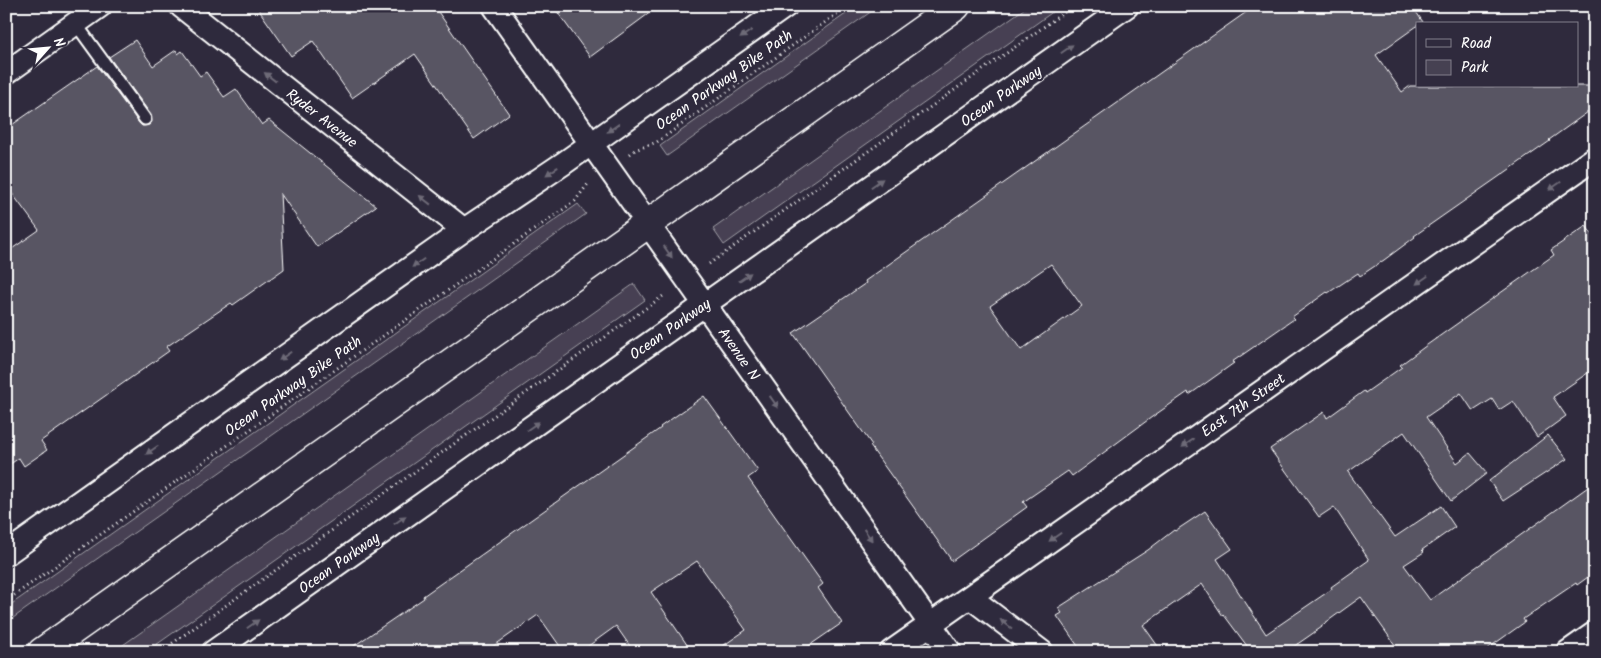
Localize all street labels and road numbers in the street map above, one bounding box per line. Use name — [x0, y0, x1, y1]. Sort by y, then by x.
street label: Ocean Parkway Bike Path — [651, 24, 798, 137]
street label: Ocean Parkway — [956, 59, 1048, 134]
street label: Ryder Avenue — [280, 83, 363, 155]
street label: Ocean Parkway — [625, 292, 717, 367]
street label: Avenue N — [711, 323, 765, 386]
street label: Ocean Parkway Bike Path — [220, 330, 367, 443]
street label: East 7th Street — [1196, 368, 1291, 444]
street label: Ocean Parkway — [294, 526, 386, 601]

